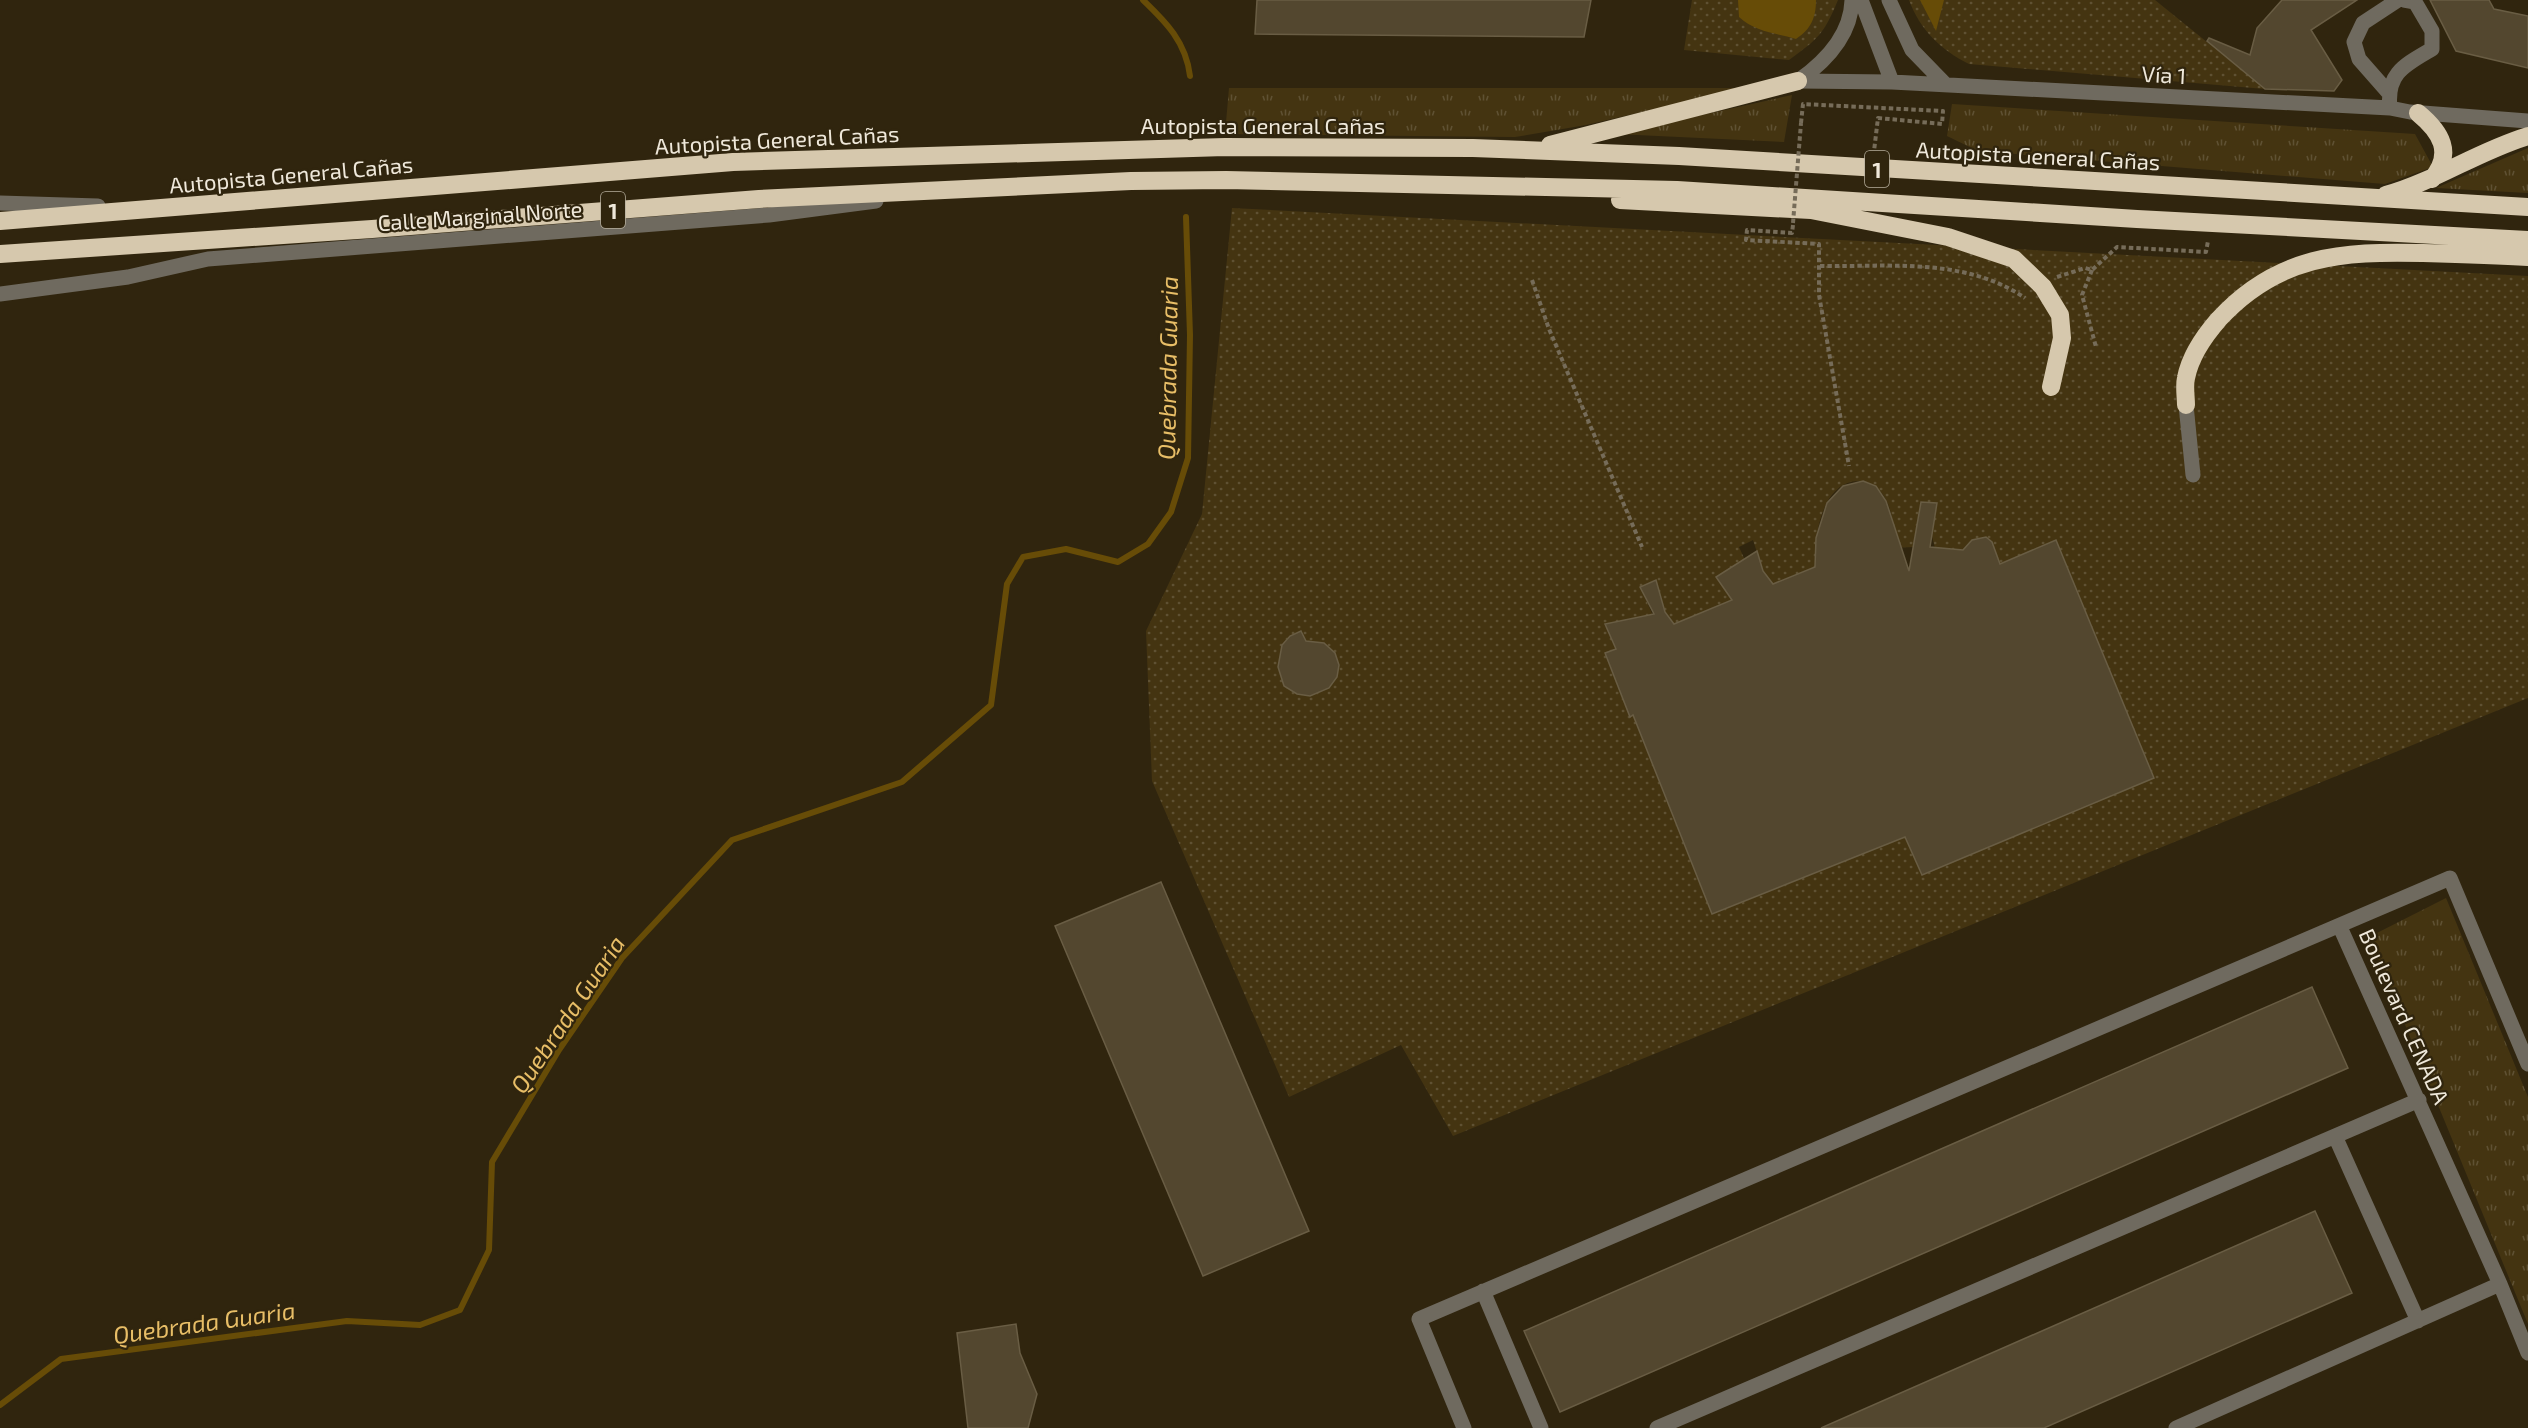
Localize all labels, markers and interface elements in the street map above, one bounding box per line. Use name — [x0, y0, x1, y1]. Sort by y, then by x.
street label: Vía 1 — [2141, 60, 2187, 88]
street label: Autopista General Cañas — [1141, 112, 1385, 138]
street label: Autopista General Cañas — [654, 120, 900, 158]
street label: Autopista General Cañas — [1915, 136, 2161, 174]
street label: Autopista General Cañas — [168, 150, 414, 198]
road number: 1 — [1865, 151, 1889, 187]
road number: 1 — [601, 192, 625, 228]
street label: Calle Marginal Norte — [377, 195, 583, 235]
water label: Quebrada Guaria — [1151, 276, 1183, 460]
street label: Boulevard CENADA — [2355, 924, 2455, 1108]
water label: Quebrada Guaria — [504, 930, 630, 1098]
water label: Quebrada Guaria — [111, 1295, 297, 1349]

